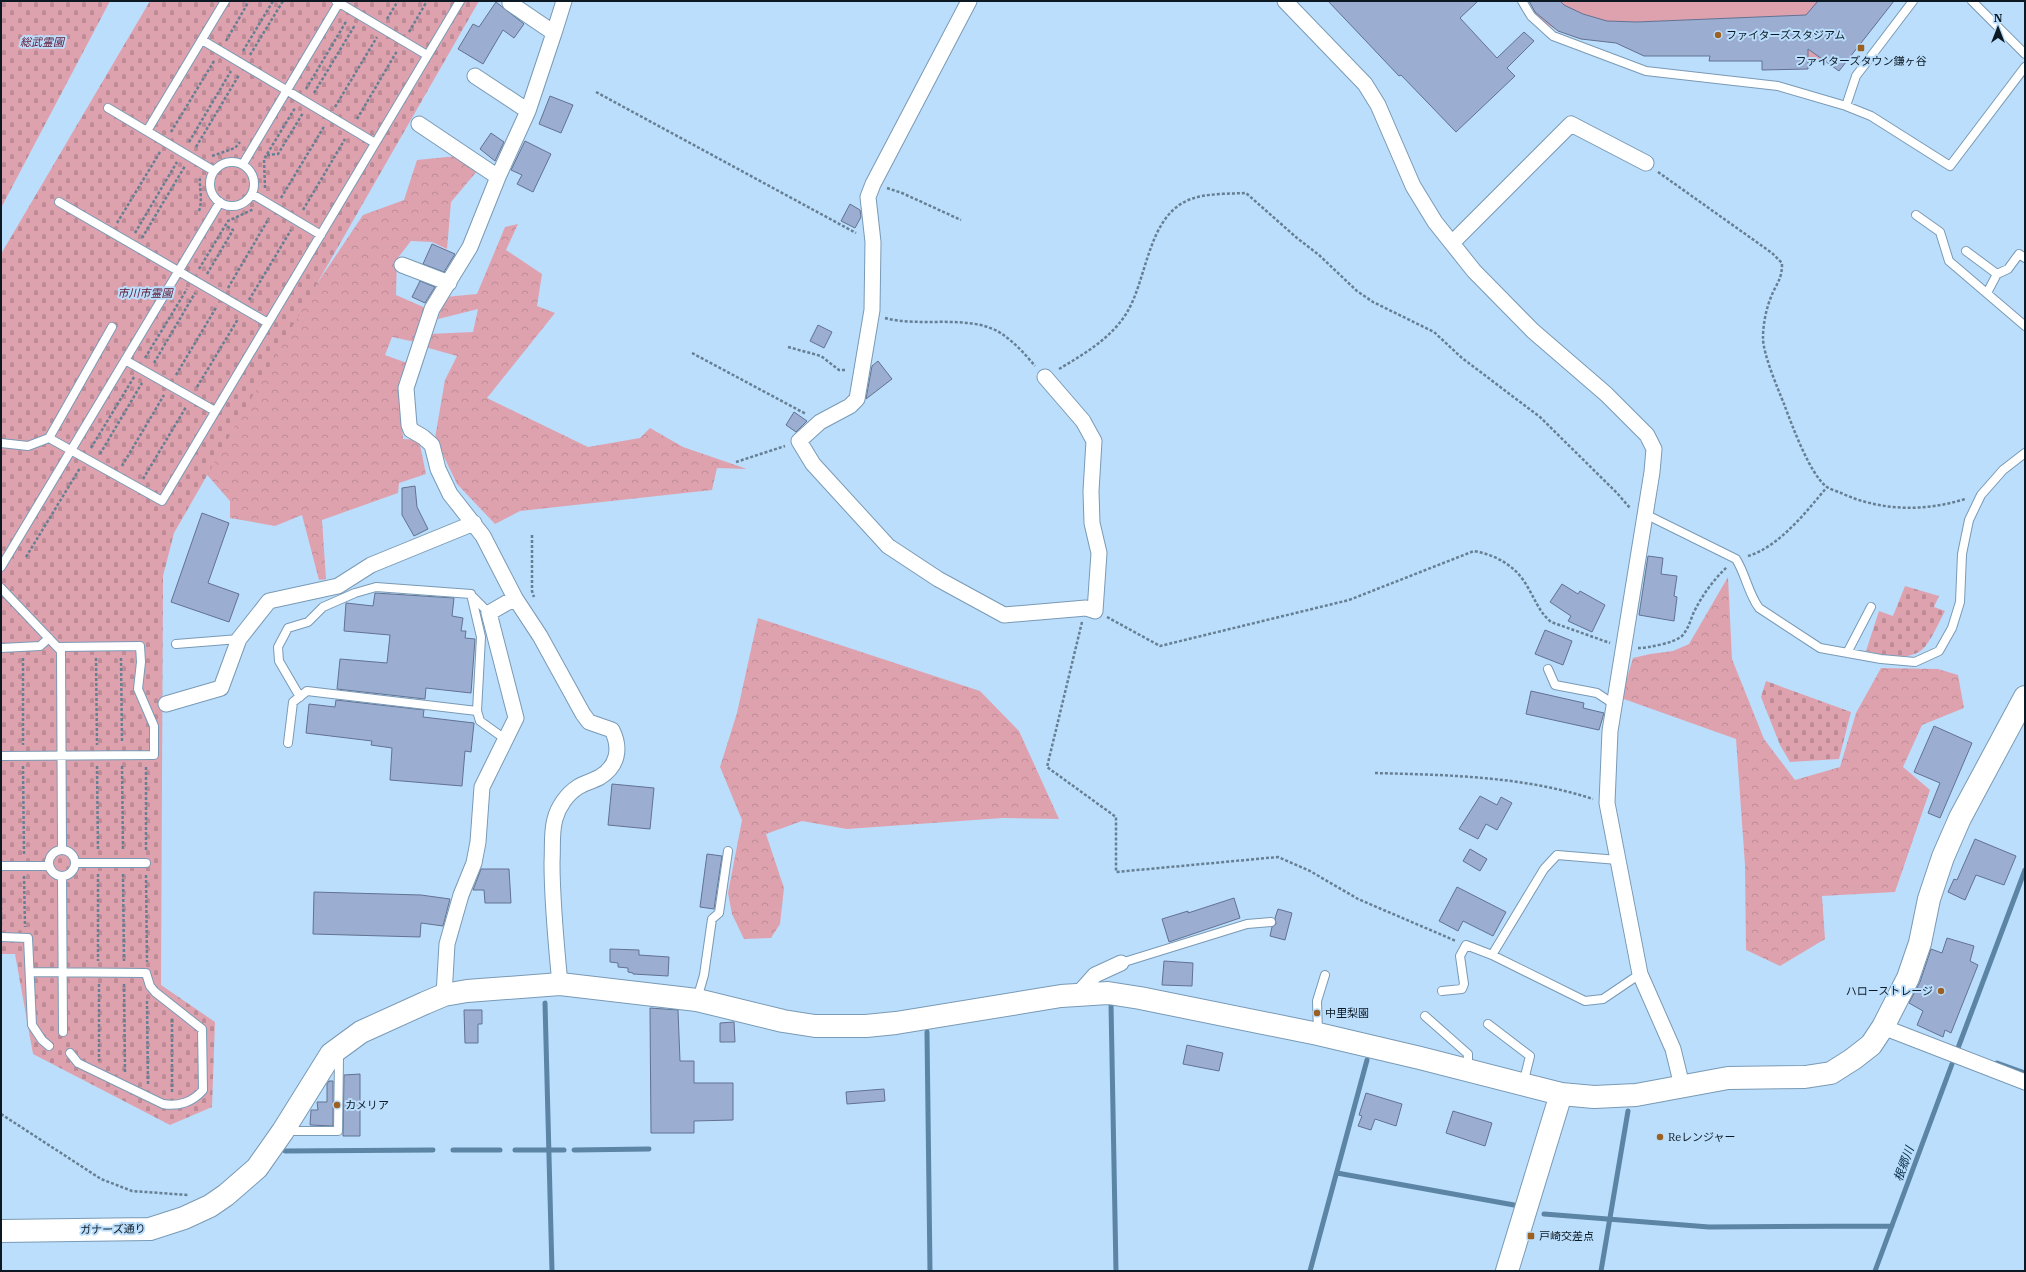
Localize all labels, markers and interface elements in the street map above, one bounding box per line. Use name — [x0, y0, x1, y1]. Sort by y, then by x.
north arrow — [1978, 8, 2018, 48]
text: N — [1994, 11, 2003, 25]
place label: ファイターズスタジアム — [1726, 28, 1845, 42]
marker: ファイターズスタジアム — [1713, 30, 1723, 40]
park label: 総武霊園 — [20, 35, 66, 49]
marker: ファイターズタウン鎌ヶ谷 — [1856, 43, 1866, 53]
place label: ファイターズタウン鎌ヶ谷 — [1795, 54, 1927, 68]
park label: 市川市霊園 — [118, 286, 174, 300]
place label: ハローストレージ — [1846, 984, 1933, 998]
marker: ハローストレージ — [1936, 986, 1946, 996]
place label: 中里梨園 — [1325, 1006, 1369, 1020]
marker: 中里梨園 — [1312, 1008, 1322, 1018]
place label: カメリア — [345, 1098, 389, 1112]
marker: カメリア — [332, 1100, 342, 1110]
place label: Reレンジャー — [1668, 1130, 1736, 1144]
marker: Reレンジャー — [1655, 1132, 1665, 1142]
water label: 根郷川 — [1890, 1142, 1917, 1183]
street label: ガナーズ通り — [80, 1221, 146, 1237]
place label: 戸崎交差点 — [1539, 1229, 1594, 1243]
marker: 戸崎交差点 — [1526, 1231, 1536, 1241]

